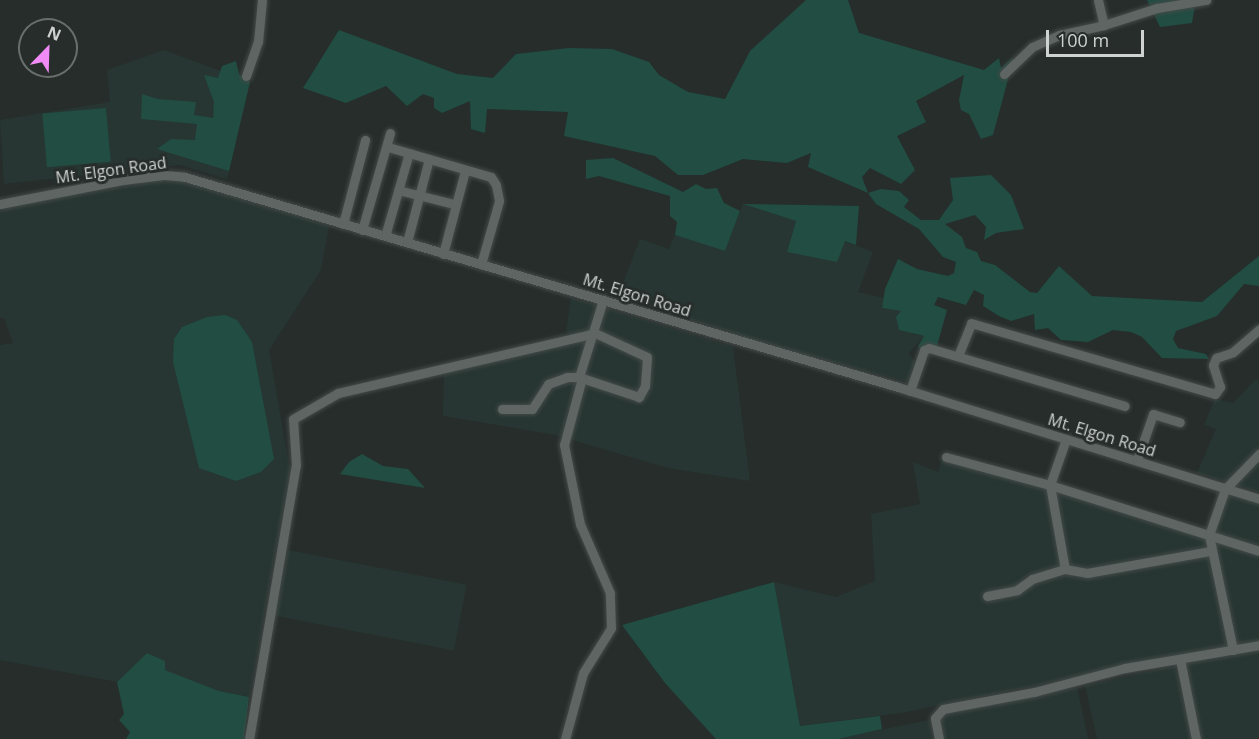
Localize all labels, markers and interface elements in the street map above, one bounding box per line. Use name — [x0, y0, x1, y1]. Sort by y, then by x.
north arrow — [18, 18, 78, 78]
scale bar — [1049, 18, 1146, 56]
text: N — [44, 21, 65, 46]
text: 100 m — [1057, 28, 1109, 52]
street label: Mt. Elgon Road — [54, 153, 168, 187]
street label: Mt. Elgon Road — [581, 269, 693, 321]
street label: Mt. Elgon Road — [1046, 409, 1158, 461]

